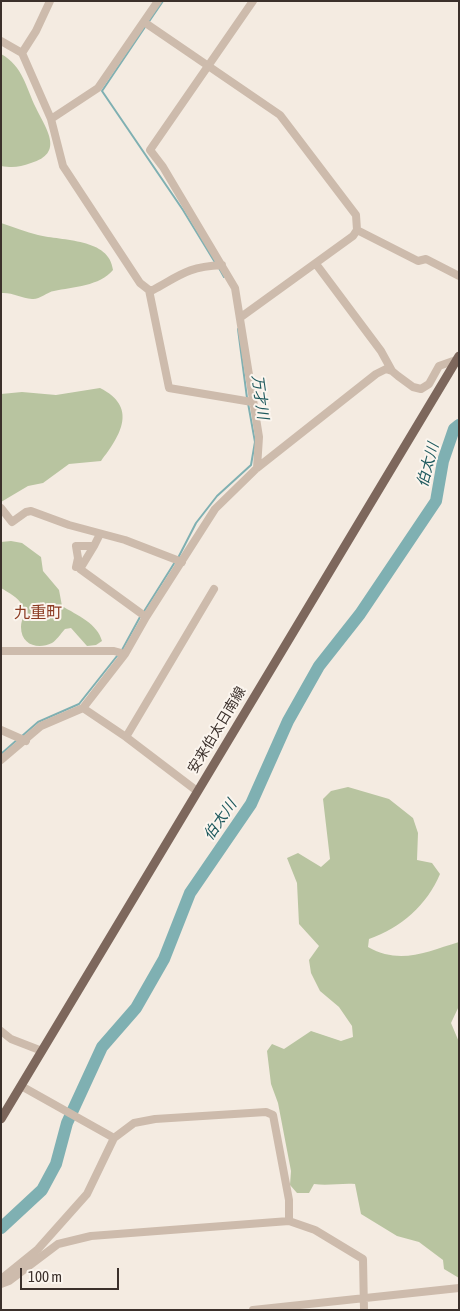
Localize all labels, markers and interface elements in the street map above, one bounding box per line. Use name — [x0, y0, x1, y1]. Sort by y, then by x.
water label: 万才川 — [248, 373, 272, 421]
water label: 伯太川 — [413, 441, 443, 489]
district label: 九重町 — [14, 603, 62, 623]
street label: 安来伯太日南線 — [185, 684, 249, 776]
water label: 伯太川 — [200, 796, 240, 844]
scale bar — [22, 1258, 121, 1290]
text: 100 m — [28, 1268, 62, 1285]

